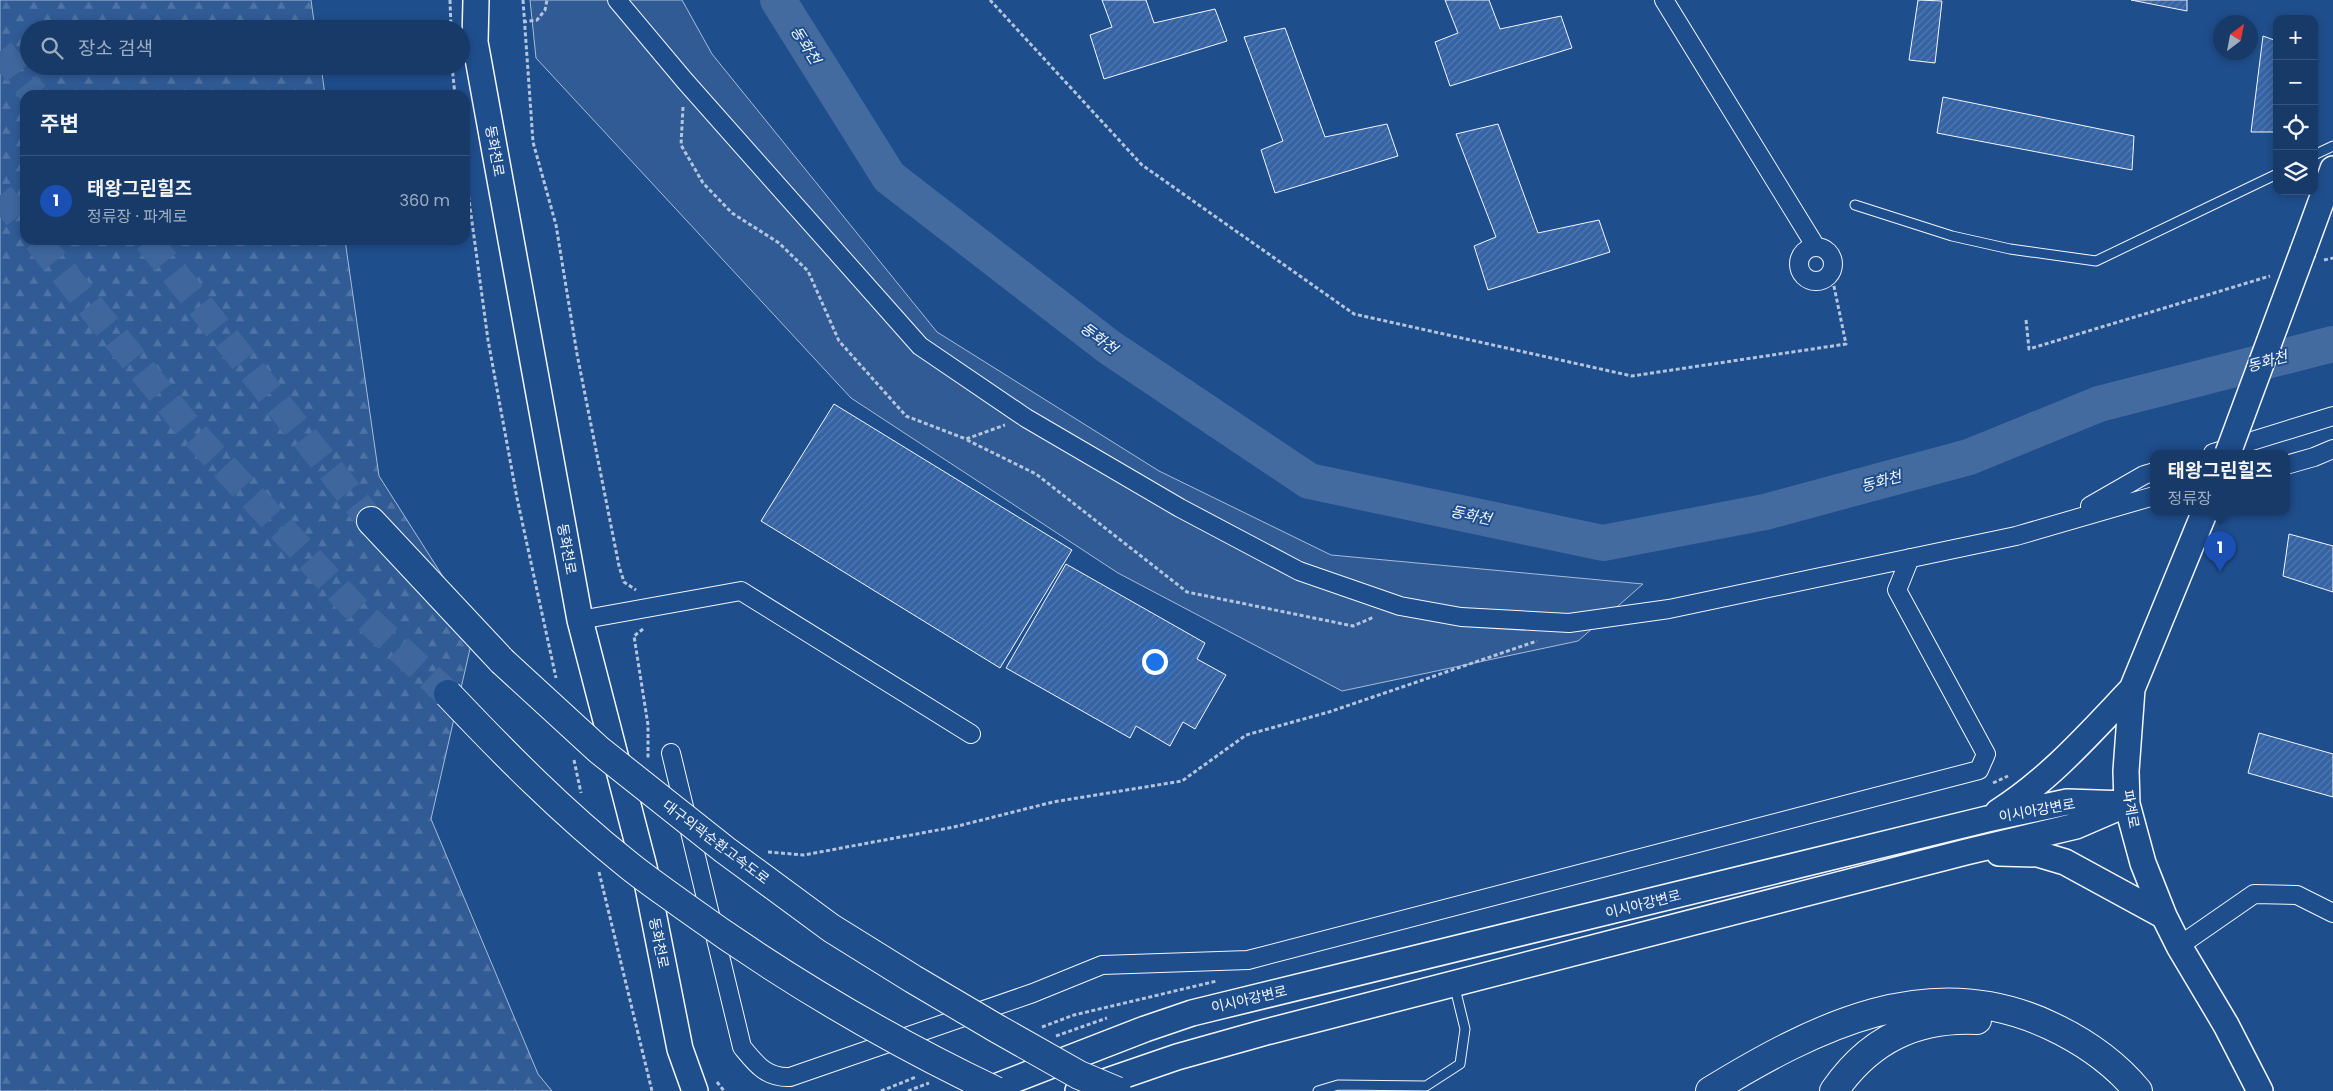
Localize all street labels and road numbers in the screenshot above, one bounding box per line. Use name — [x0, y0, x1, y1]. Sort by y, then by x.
street label: 동화천로 — [481, 124, 509, 178]
street label: 동화천로 — [553, 522, 581, 576]
street label: 파계로 — [2118, 788, 2144, 830]
street label: 이시아강변로 — [1997, 793, 2077, 827]
street label: 대구외곽순환고속도로 — [659, 795, 774, 889]
street label: 이시아강변로 — [1603, 885, 1683, 923]
street label: 동화천로 — [644, 916, 674, 970]
street label: 이시아강변로 — [1209, 981, 1289, 1017]

